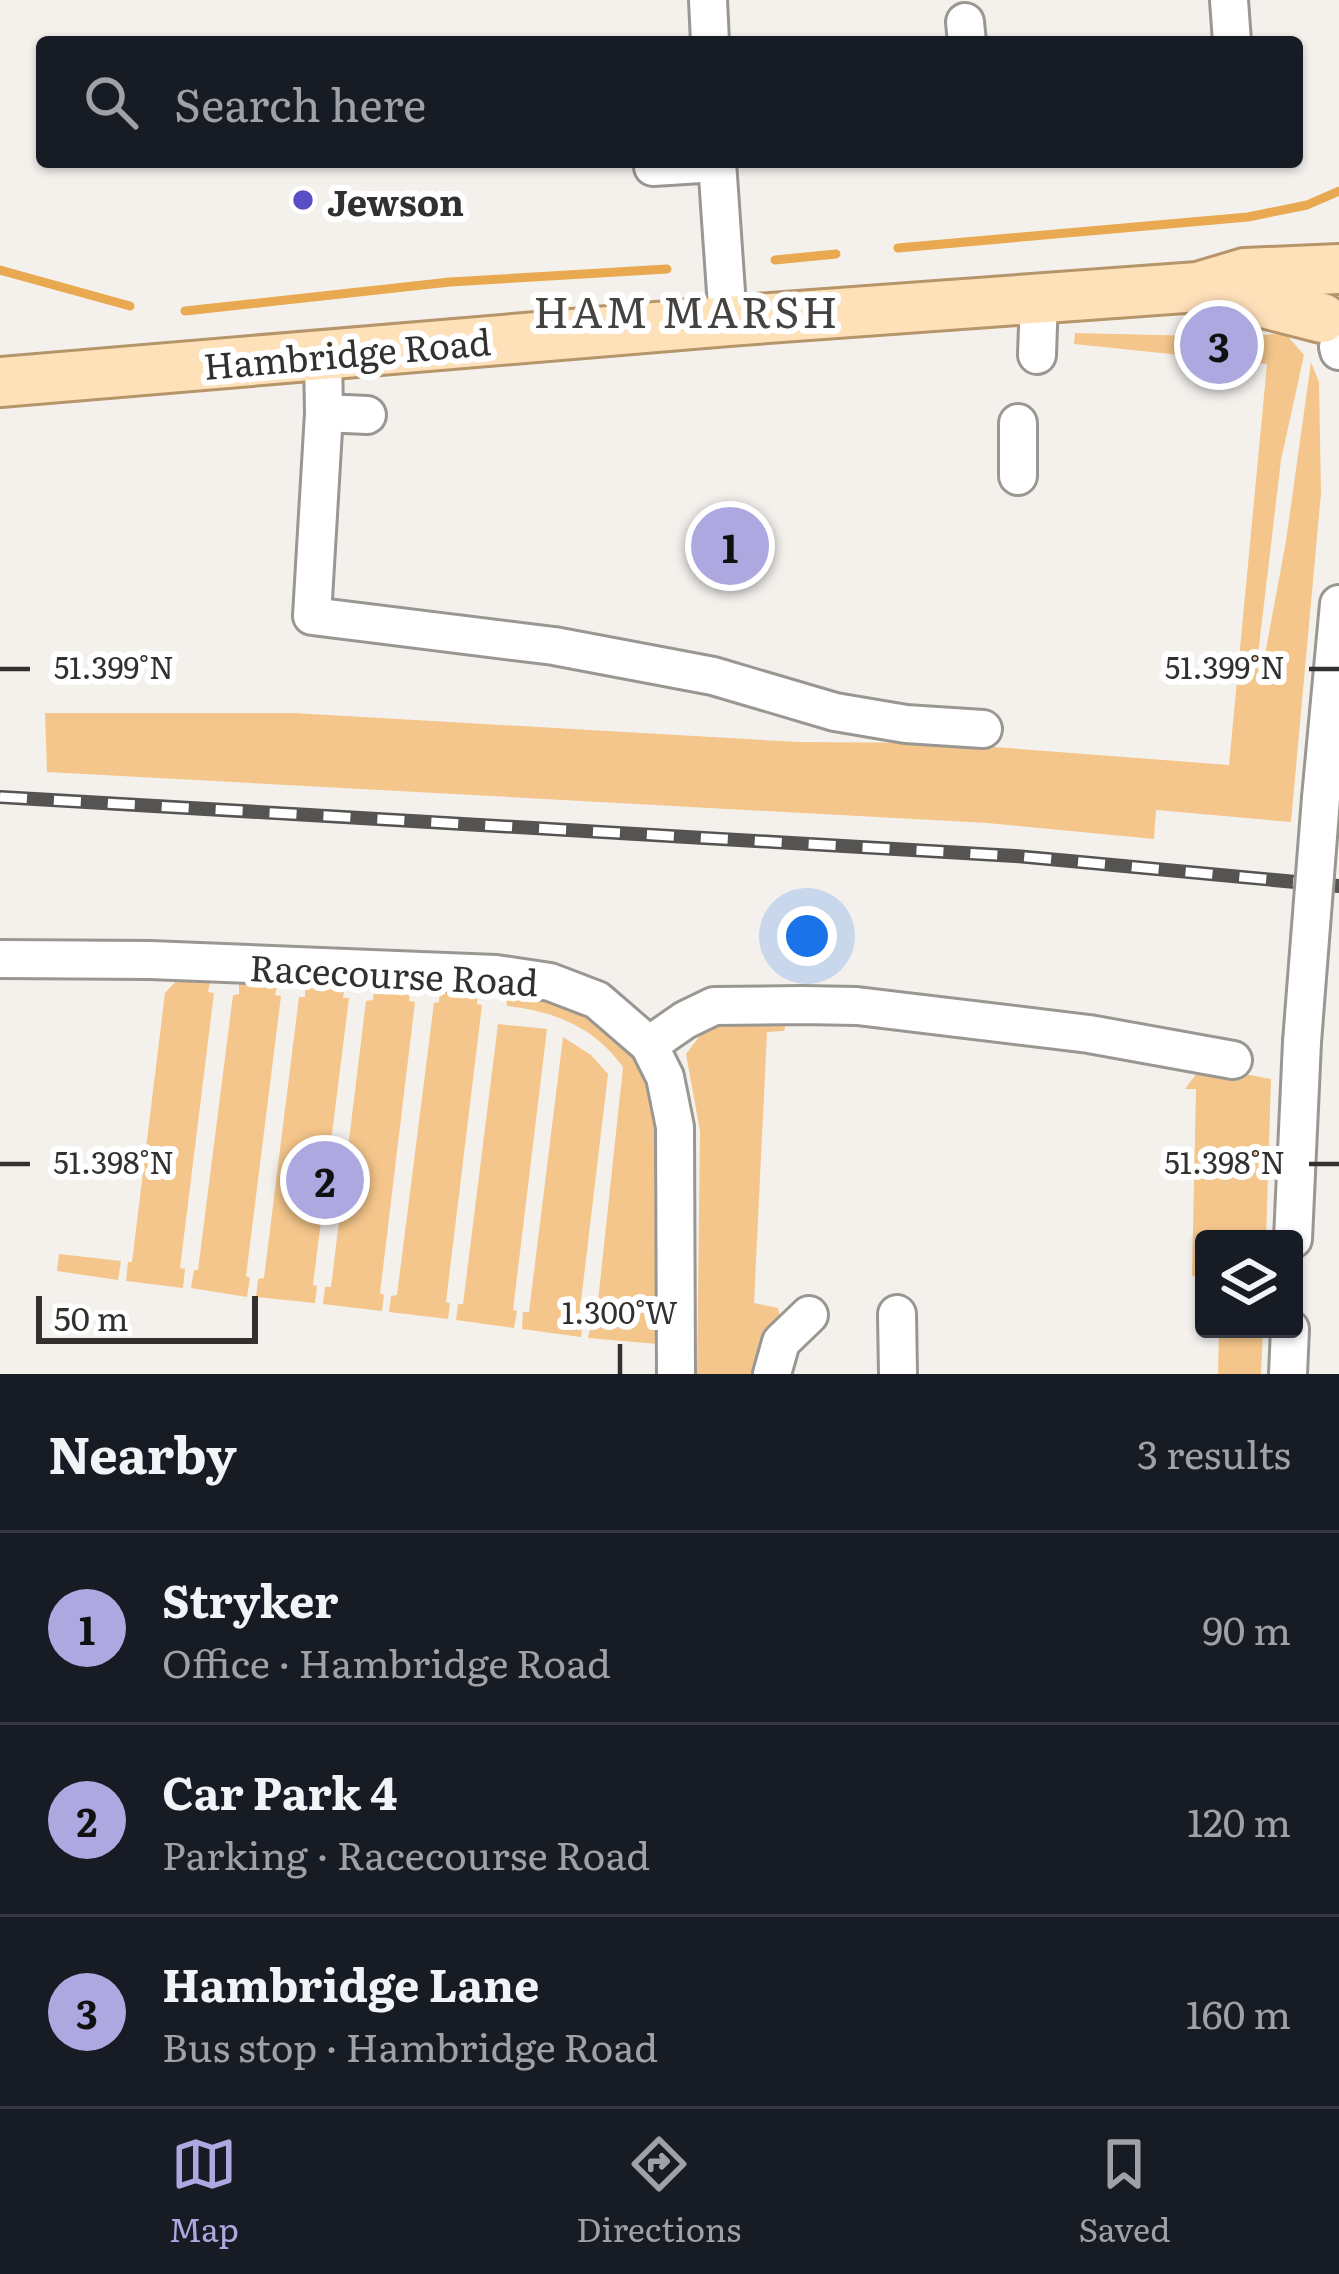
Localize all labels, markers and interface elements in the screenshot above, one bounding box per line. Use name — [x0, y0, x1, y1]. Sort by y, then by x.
search box — [36, 36, 1303, 168]
icon: search — [78, 69, 144, 135]
text: Search here — [174, 69, 426, 136]
place label: Jewson — [327, 174, 464, 227]
marker: Jewson — [290, 187, 316, 213]
district label: HAM MARSH — [533, 279, 841, 341]
pin: 3 — [1180, 300, 1258, 390]
street label: Hambridge Road — [201, 313, 493, 391]
pin: 1 — [691, 501, 769, 591]
text: 51.399°N — [54, 644, 174, 688]
text: 51.399°N — [1165, 644, 1285, 688]
your location — [777, 906, 837, 966]
street label: Racecourse Road — [248, 939, 540, 1007]
pin: 2 — [286, 1135, 364, 1225]
text: 51.398°N — [54, 1139, 174, 1183]
text: 51.398°N — [1165, 1139, 1285, 1183]
map controls — [1195, 1230, 1303, 1338]
button: layers — [1195, 1230, 1303, 1338]
text: 1.300°W — [562, 1289, 678, 1333]
scale bar — [36, 1290, 258, 1343]
text: 50 m — [54, 1292, 128, 1341]
text: Nearby — [48, 1414, 237, 1490]
text: 3 results — [1137, 1423, 1291, 1481]
text: Stryker — [162, 1565, 338, 1632]
text: 1 — [79, 1599, 95, 1657]
text: 90 m — [1202, 1599, 1291, 1657]
text: Office · Hambridge Road — [162, 1632, 611, 1690]
text: Car Park 4 — [162, 1757, 397, 1824]
text: 2 — [77, 1791, 97, 1849]
text: 120 m — [1187, 1791, 1291, 1849]
text: Parking · Racecourse Road — [162, 1824, 650, 1882]
text: Hambridge Lane — [162, 1949, 540, 2016]
text: 3 — [76, 1983, 98, 2041]
text: 160 m — [1186, 1983, 1291, 2041]
text: Bus stop · Hambridge Road — [162, 2016, 658, 2074]
tab: Map — [169, 2131, 239, 2252]
tab: Directions — [576, 2131, 741, 2252]
tab: Saved — [1078, 2131, 1170, 2252]

